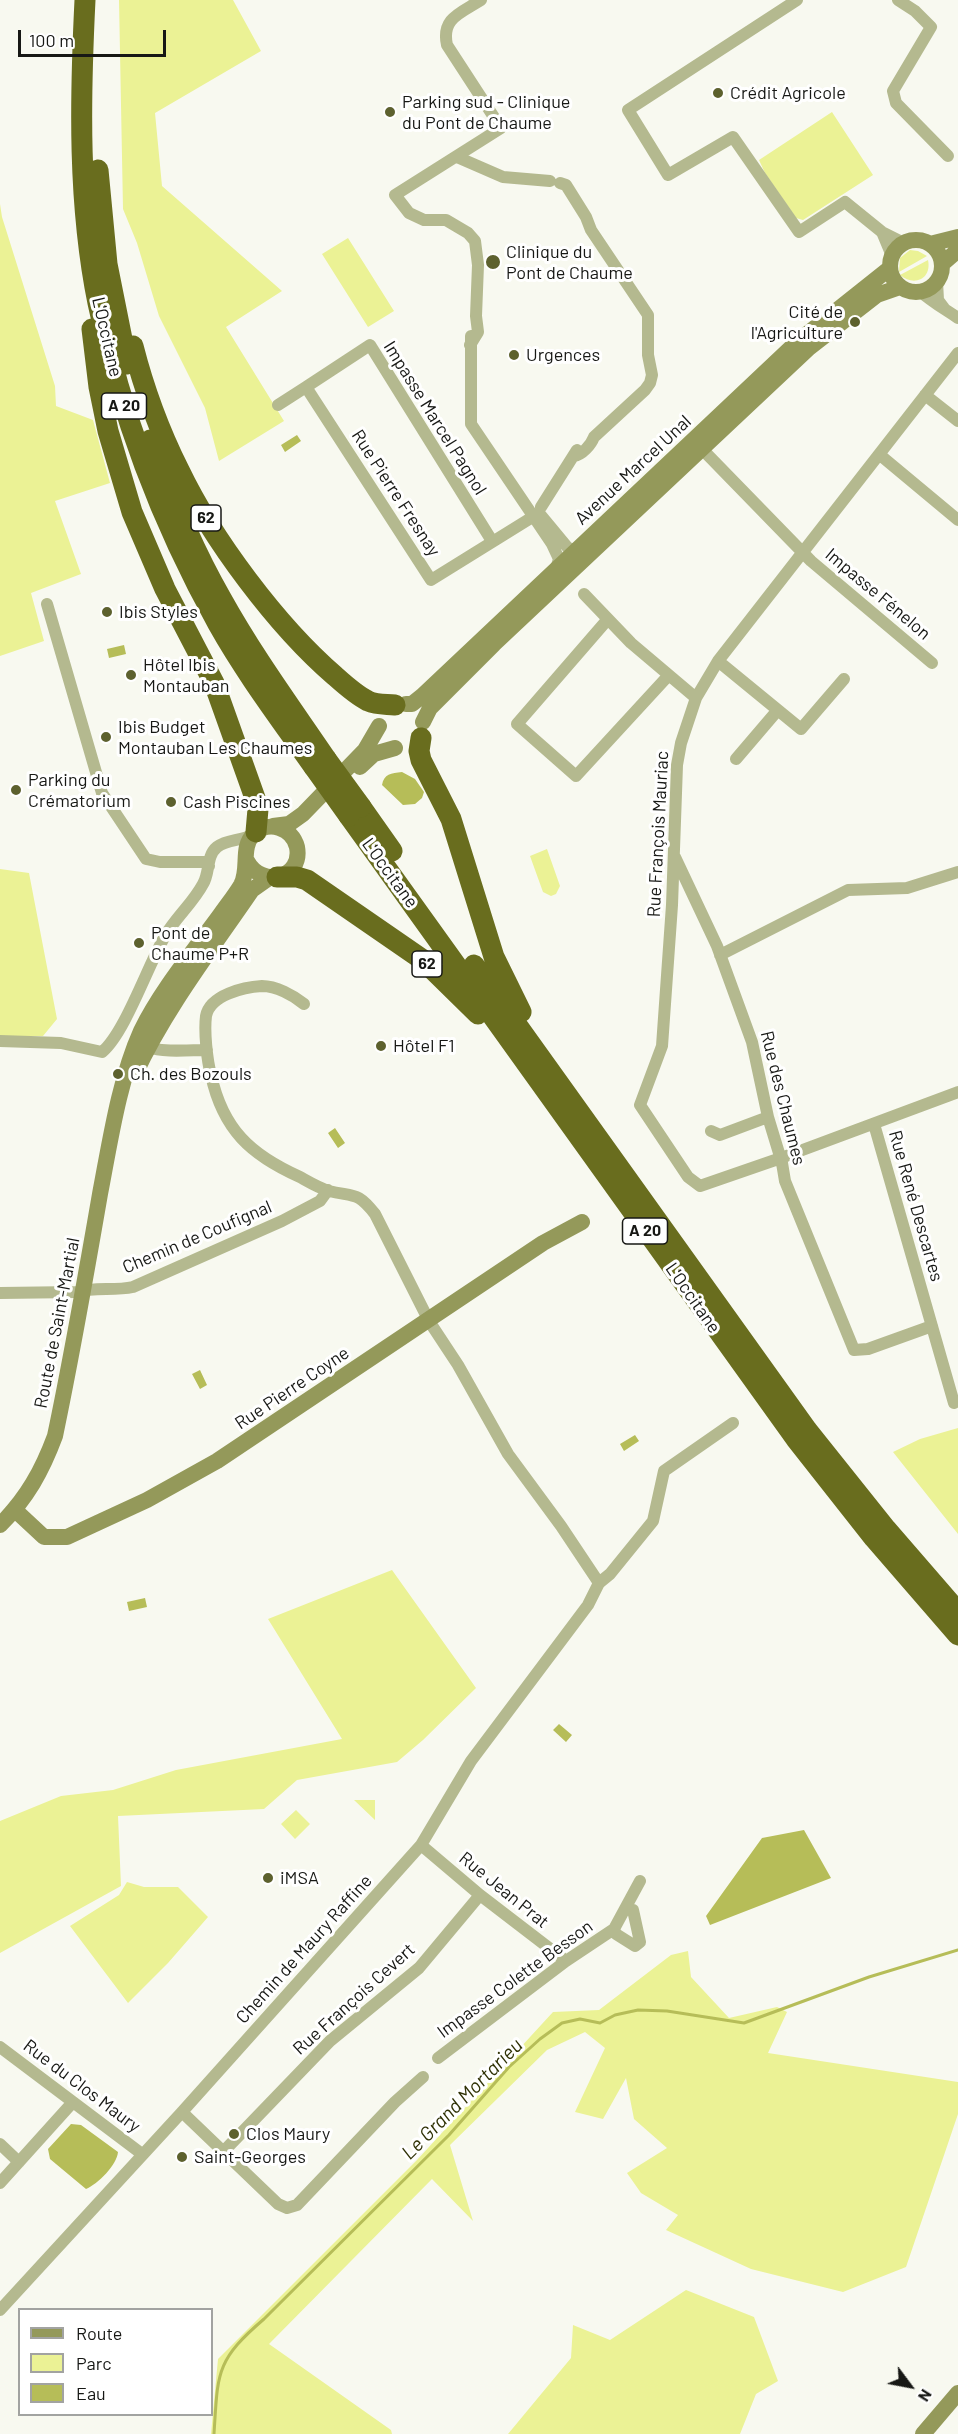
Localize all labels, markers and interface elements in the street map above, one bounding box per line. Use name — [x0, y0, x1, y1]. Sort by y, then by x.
scale bar — [21, 18, 170, 56]
text: 100 m — [29, 29, 74, 51]
place label: Crédit Agricole — [730, 82, 846, 104]
marker: Crédit Agricole — [711, 86, 725, 100]
place label: Parking sud - Clinique du Pont de Chaume — [402, 91, 570, 134]
marker: Parking sud - Clinique du Pont de Chaume — [383, 105, 397, 119]
place label: Clinique du Pont de Chaume — [506, 241, 633, 284]
marker: Clinique du Pont de Chaume — [484, 253, 502, 271]
street label: L'Occitane — [87, 295, 127, 379]
place label: Cité de l'Agriculture — [751, 301, 843, 344]
marker: Cité de l'Agriculture — [848, 315, 862, 329]
street label: Impasse Marcel Pagnol — [379, 337, 491, 499]
place label: Urgences — [526, 344, 600, 366]
marker: Urgences — [507, 348, 521, 362]
road number: A 20 — [102, 393, 146, 419]
street label: Avenue Marcel Unal — [571, 411, 695, 529]
street label: Rue Pierre Fresnay — [347, 426, 445, 560]
road number: 62 — [191, 505, 221, 531]
street label: Impasse Fénelon — [821, 544, 935, 644]
place label: Ibis Styles — [119, 601, 198, 623]
marker: Ibis Styles — [100, 605, 114, 619]
place label: Hôtel Ibis Montauban — [143, 654, 230, 696]
marker: Hôtel Ibis Montauban — [124, 668, 138, 682]
place label: Ibis Budget Montauban Les Chaumes — [118, 716, 312, 758]
marker: Ibis Budget Montauban Les Chaumes — [99, 730, 113, 744]
street label: Rue François Mauriac — [643, 750, 673, 918]
place label: Parking du Crématorium — [28, 769, 131, 812]
marker: Parking du Crématorium — [9, 783, 23, 797]
place label: Cash Piscines — [183, 791, 290, 813]
marker: Cash Piscines — [164, 795, 178, 809]
street label: L'Occitane — [357, 834, 423, 912]
place label: Pont de Chaume P+R — [151, 922, 249, 964]
marker: Pont de Chaume P+R — [132, 936, 146, 950]
road number: 62 — [412, 951, 442, 977]
street label: Rue des Chaumes — [756, 1029, 810, 1167]
place label: Hôtel F1 — [393, 1035, 454, 1057]
marker: Hôtel F1 — [374, 1039, 388, 1053]
place label: Ch. des Bozouls — [130, 1063, 252, 1085]
marker: Ch. des Bozouls — [111, 1067, 125, 1081]
street label: Rue René Descartes — [884, 1128, 948, 1284]
street label: Chemin de Coufignal — [119, 1196, 275, 1278]
road number: A 20 — [622, 1218, 668, 1244]
street label: Route de Saint-Martial — [30, 1236, 84, 1410]
street label: L'Occitane — [661, 1259, 725, 1337]
street label: Rue Pierre Coyne — [231, 1342, 353, 1434]
street label: Rue Jean Prat — [455, 1847, 553, 1933]
place label: iMSA — [280, 1867, 319, 1889]
street label: Chemin de Maury Raffine — [231, 1870, 377, 2028]
marker: iMSA — [261, 1871, 275, 1885]
street label: Impasse Colette Besson — [433, 1915, 597, 2043]
street label: Rue François Cevert — [289, 1939, 419, 2059]
water label: Le Grand Mortarieu — [396, 2033, 528, 2165]
street label: Rue du Clos Maury — [19, 2035, 145, 2137]
place label: Clos Maury — [246, 2123, 330, 2145]
marker: Clos Maury — [227, 2127, 241, 2141]
place label: Saint-Georges — [194, 2146, 306, 2168]
marker: Saint-Georges — [175, 2150, 189, 2164]
legend — [18, 2308, 213, 2416]
text: Route — [76, 2322, 122, 2344]
text: Parc — [76, 2352, 112, 2374]
north arrow — [880, 2356, 940, 2416]
text: Eau — [76, 2382, 106, 2404]
text: N — [915, 2386, 937, 2405]

